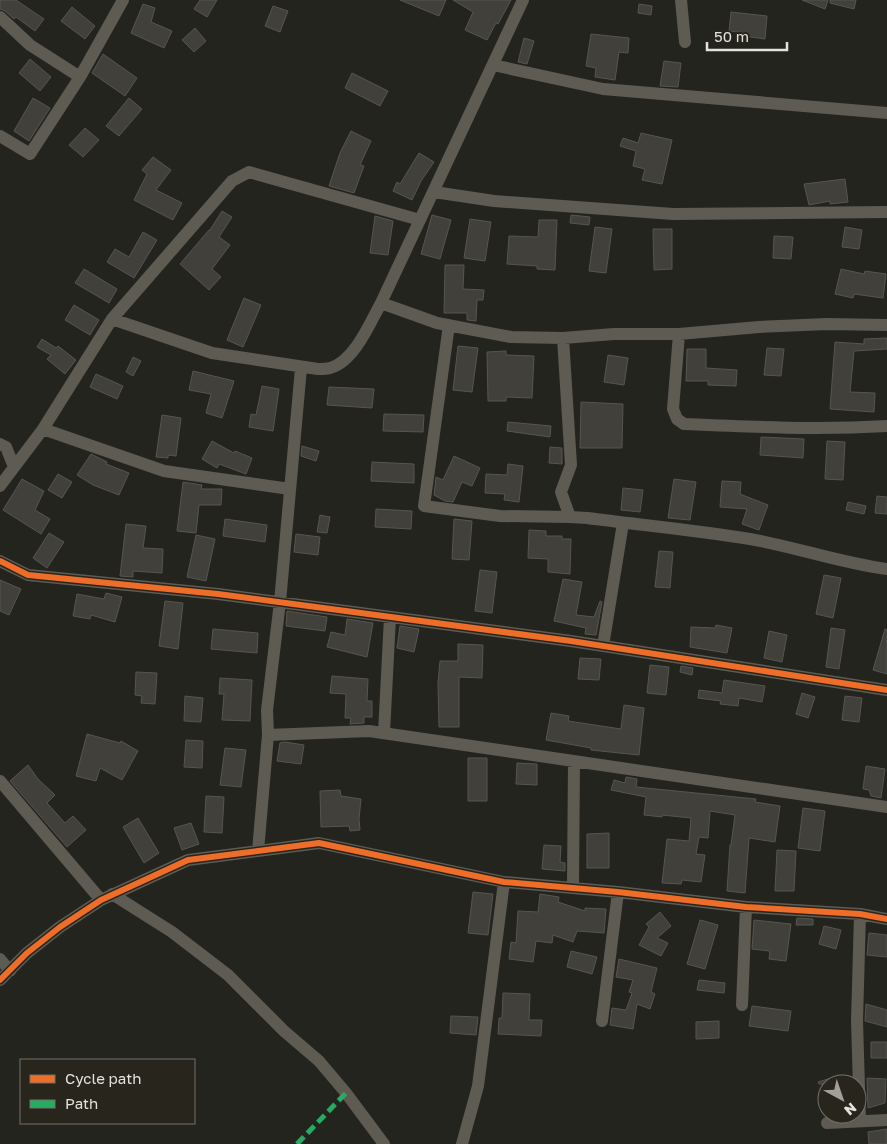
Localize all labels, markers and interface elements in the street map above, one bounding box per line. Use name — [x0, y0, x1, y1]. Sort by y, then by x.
scale bar — [707, 20, 787, 52]
text: 50 m — [714, 27, 749, 45]
legend — [20, 1059, 195, 1124]
text: Cycle path — [65, 1069, 141, 1087]
north arrow — [817, 1074, 867, 1124]
text: Path — [65, 1094, 98, 1112]
text: N — [841, 1099, 860, 1119]

